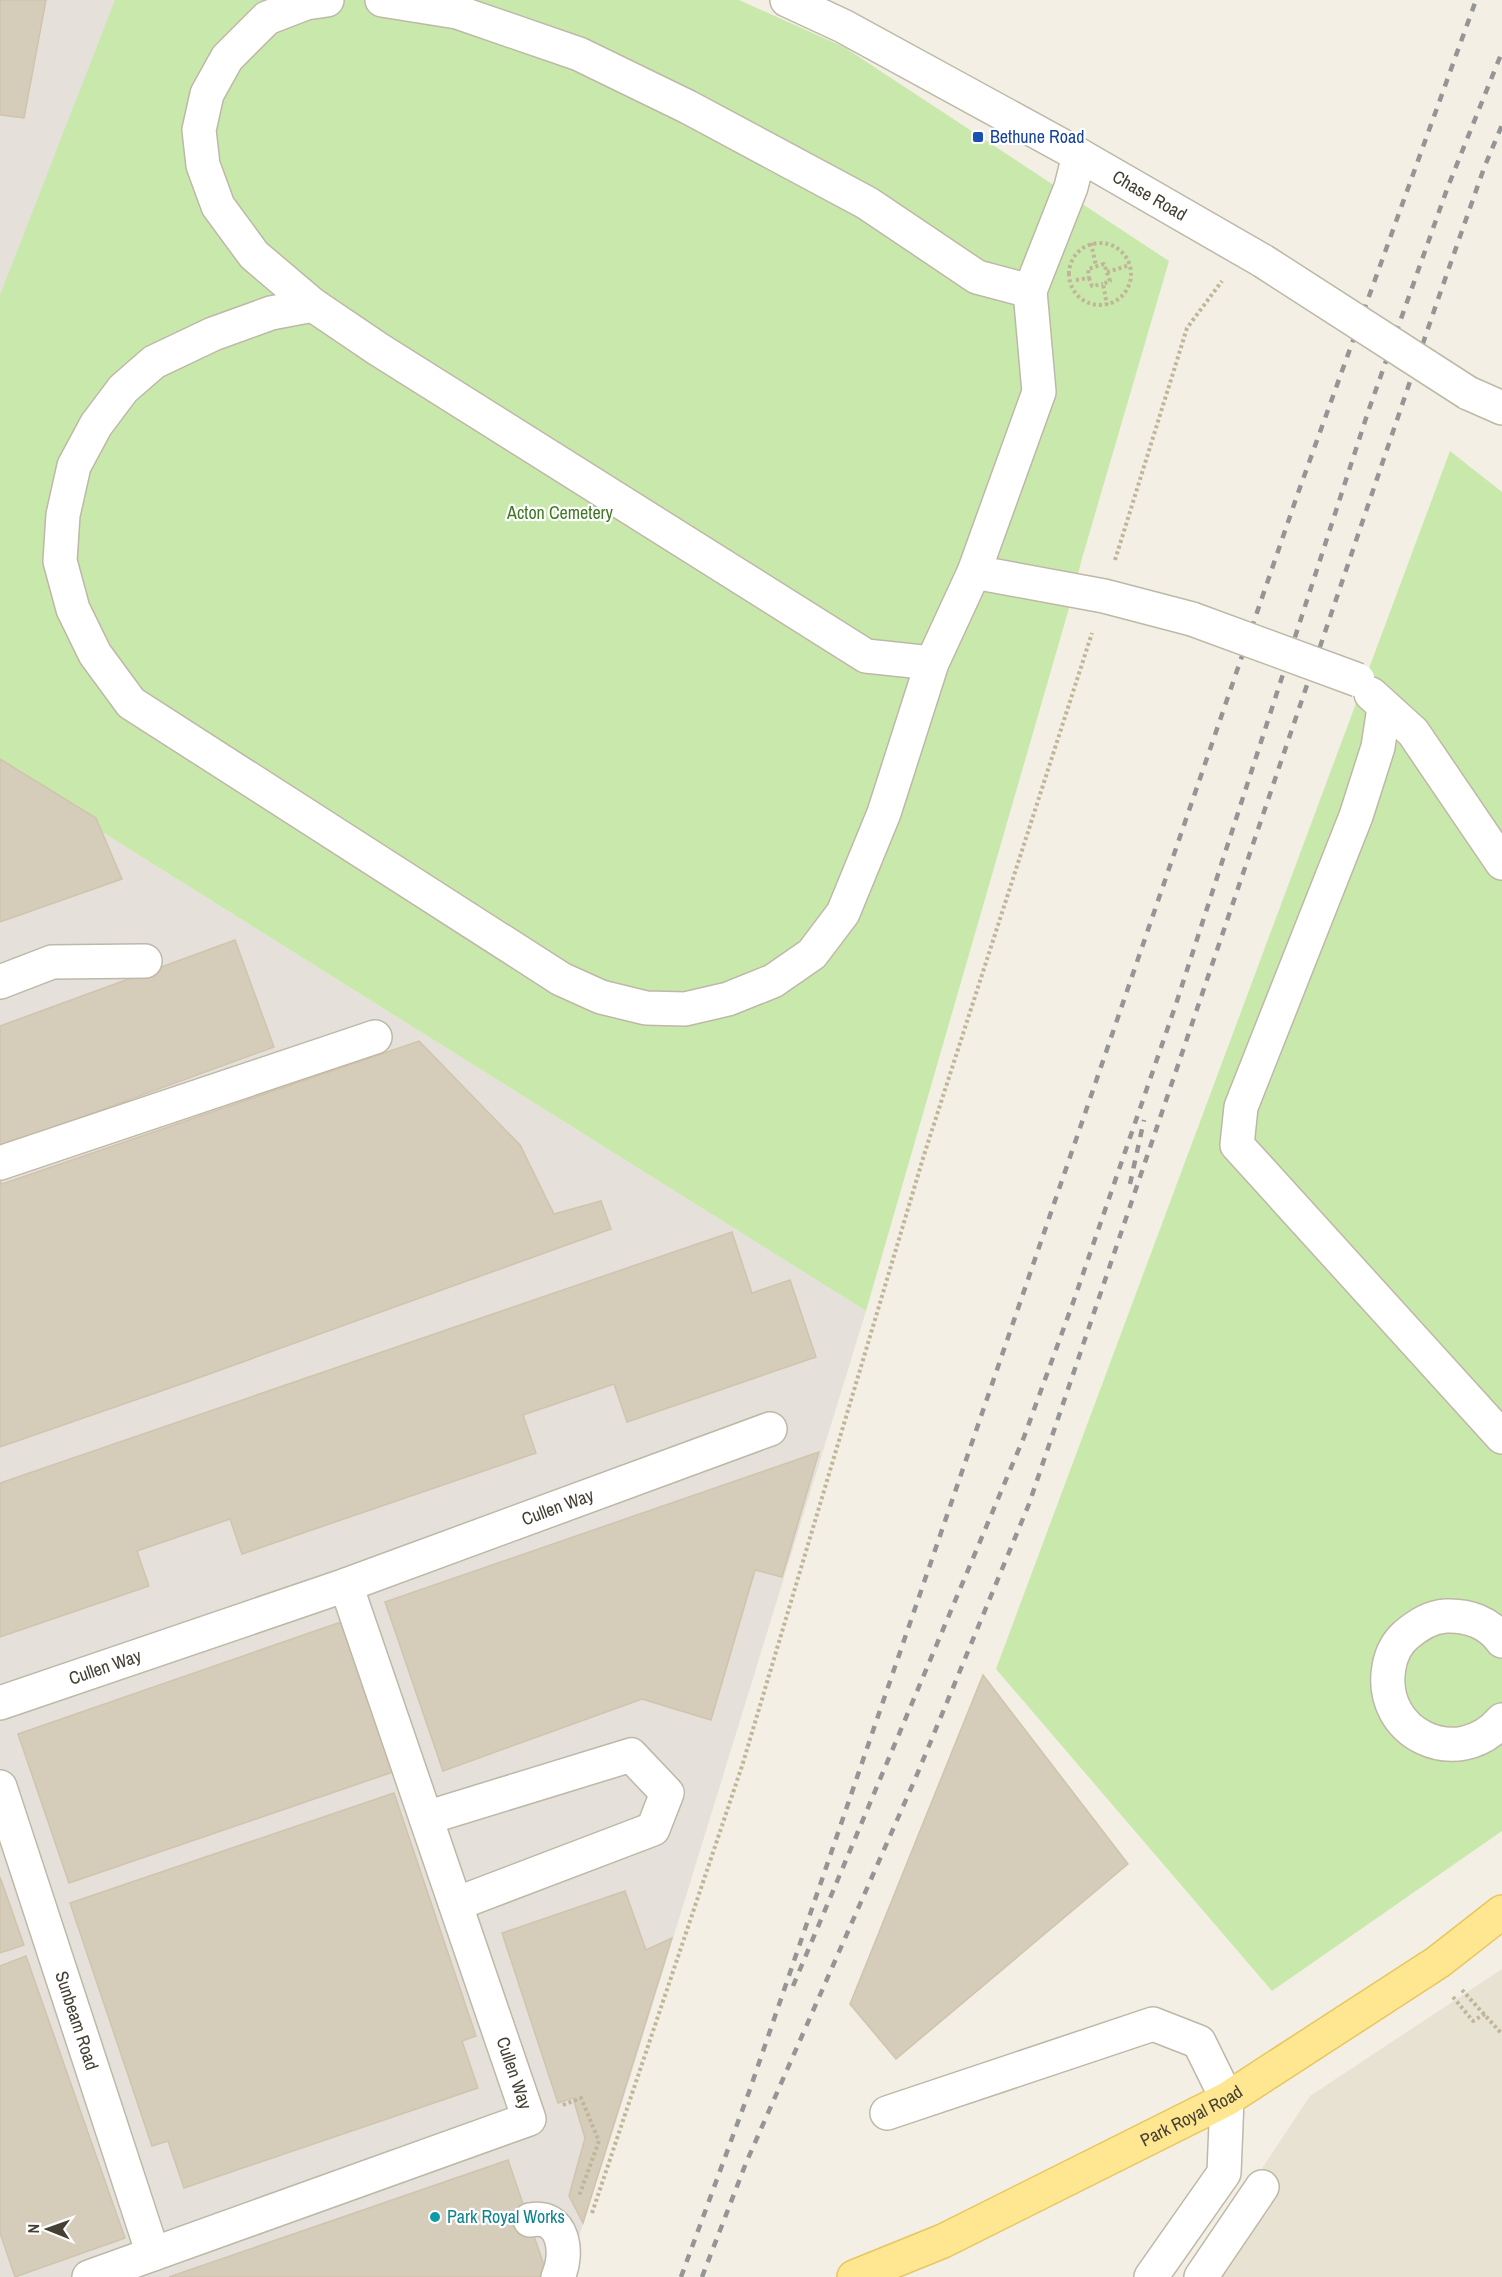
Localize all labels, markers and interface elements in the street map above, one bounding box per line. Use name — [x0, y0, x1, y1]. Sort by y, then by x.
place label: Bethune Road — [990, 124, 1084, 149]
marker: Bethune Road — [971, 130, 985, 144]
street label: Chase Road — [1108, 164, 1192, 226]
park label: Acton Cemetery — [506, 500, 614, 525]
street label: Cullen Way — [518, 1482, 597, 1531]
street label: Cullen Way — [65, 1643, 145, 1691]
street label: Sunbeam Road — [49, 1968, 105, 2073]
street label: Cullen Way — [490, 2033, 539, 2113]
street label: Park Royal Road — [1136, 2079, 1247, 2152]
north arrow — [18, 2199, 78, 2259]
place label: Park Royal Works — [447, 2204, 565, 2229]
marker: Park Royal Works — [428, 2210, 442, 2224]
text: N — [22, 2224, 44, 2234]

